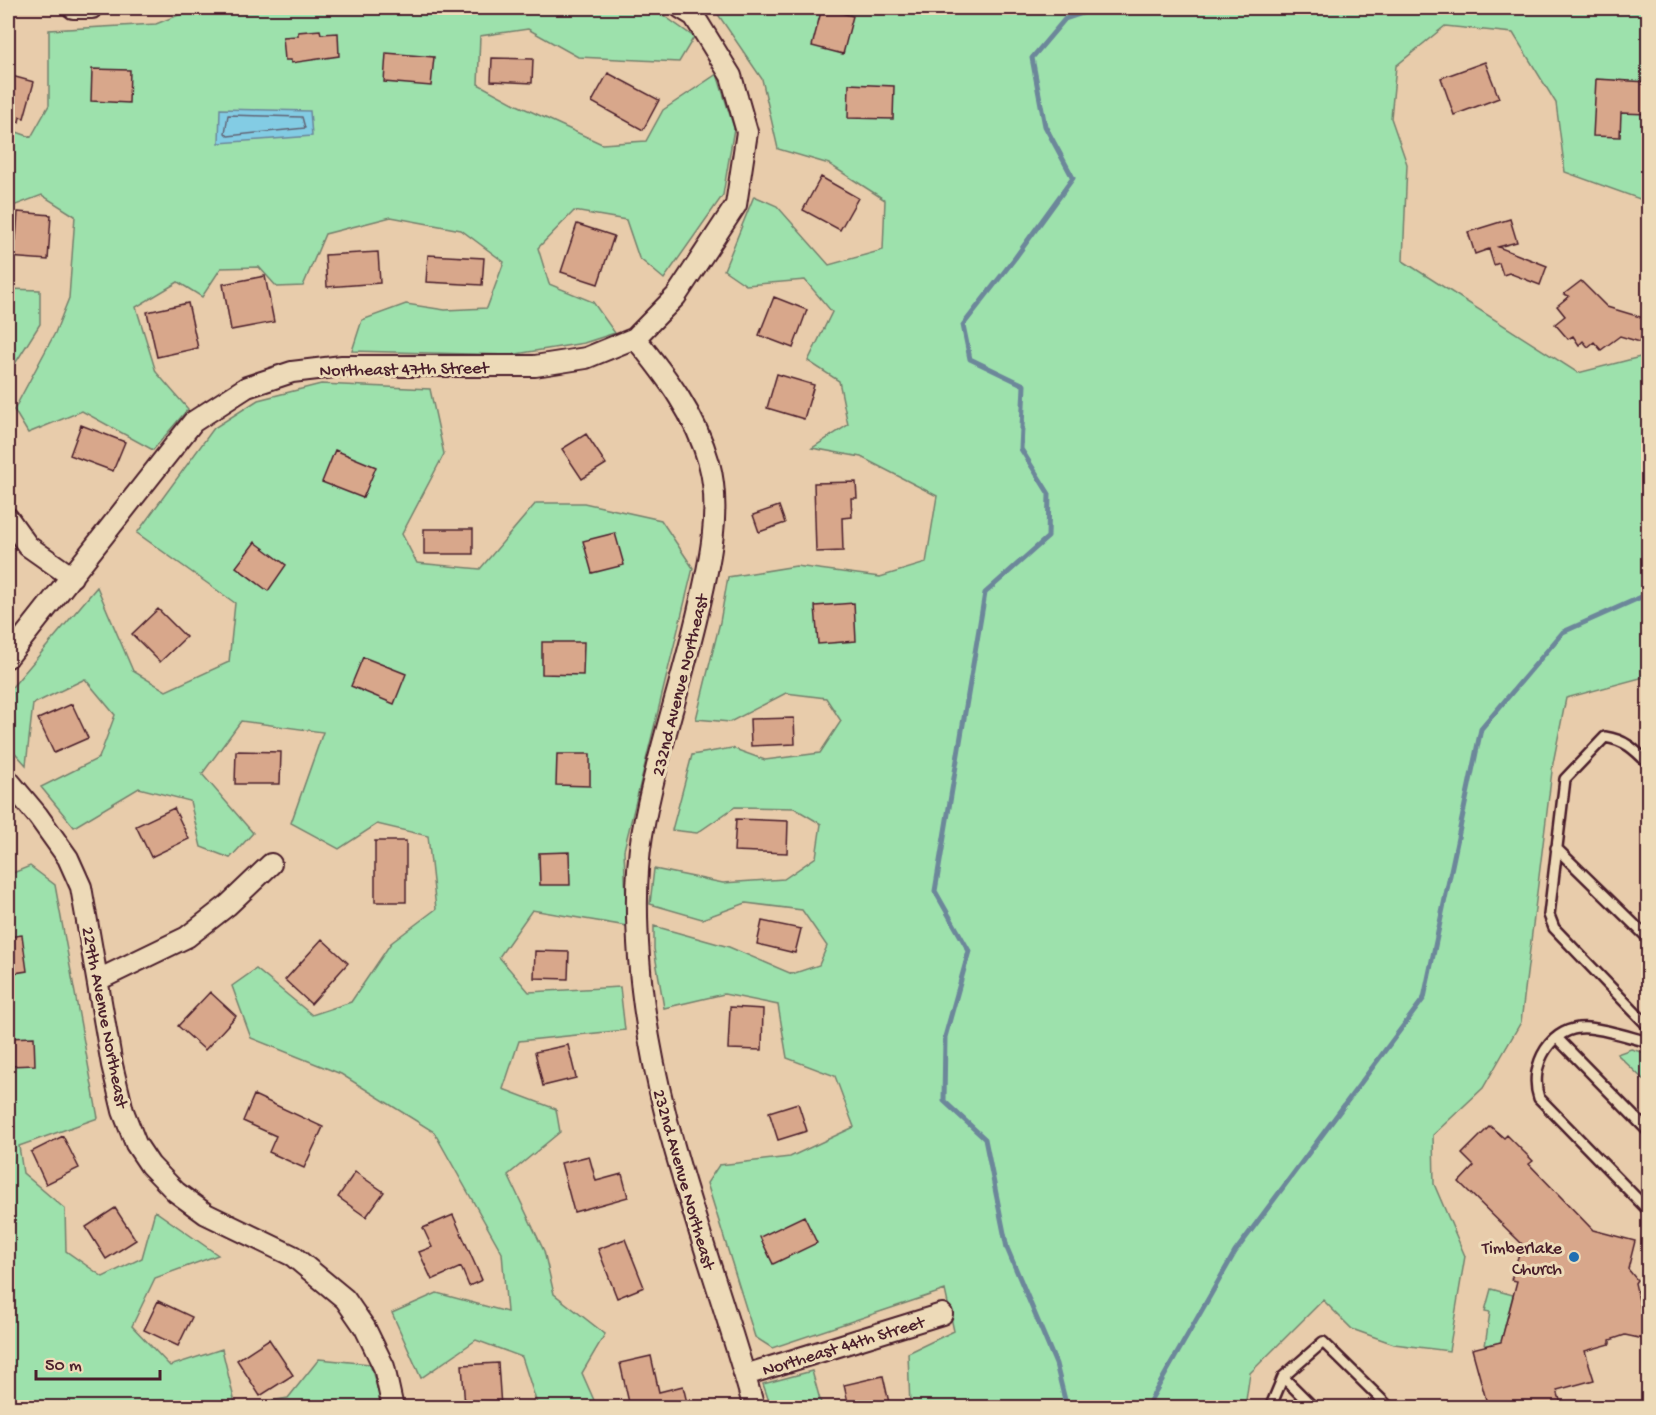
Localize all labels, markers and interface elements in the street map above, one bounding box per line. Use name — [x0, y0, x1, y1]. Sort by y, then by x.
street label: Northeast 47th Street — [319, 358, 490, 382]
street label: 232nd Avenue Northeast — [649, 591, 715, 779]
street label: 229th Avenue Northeast — [76, 925, 132, 1111]
street label: 232nd Avenue Northeast — [647, 1087, 719, 1274]
place label: Timberlake Church — [1481, 1239, 1563, 1281]
marker: Timberlake Church — [1567, 1250, 1581, 1264]
street label: Northeast 44th Street — [760, 1312, 929, 1382]
scale bar — [36, 1343, 160, 1381]
text: 50 m — [45, 1356, 82, 1377]

